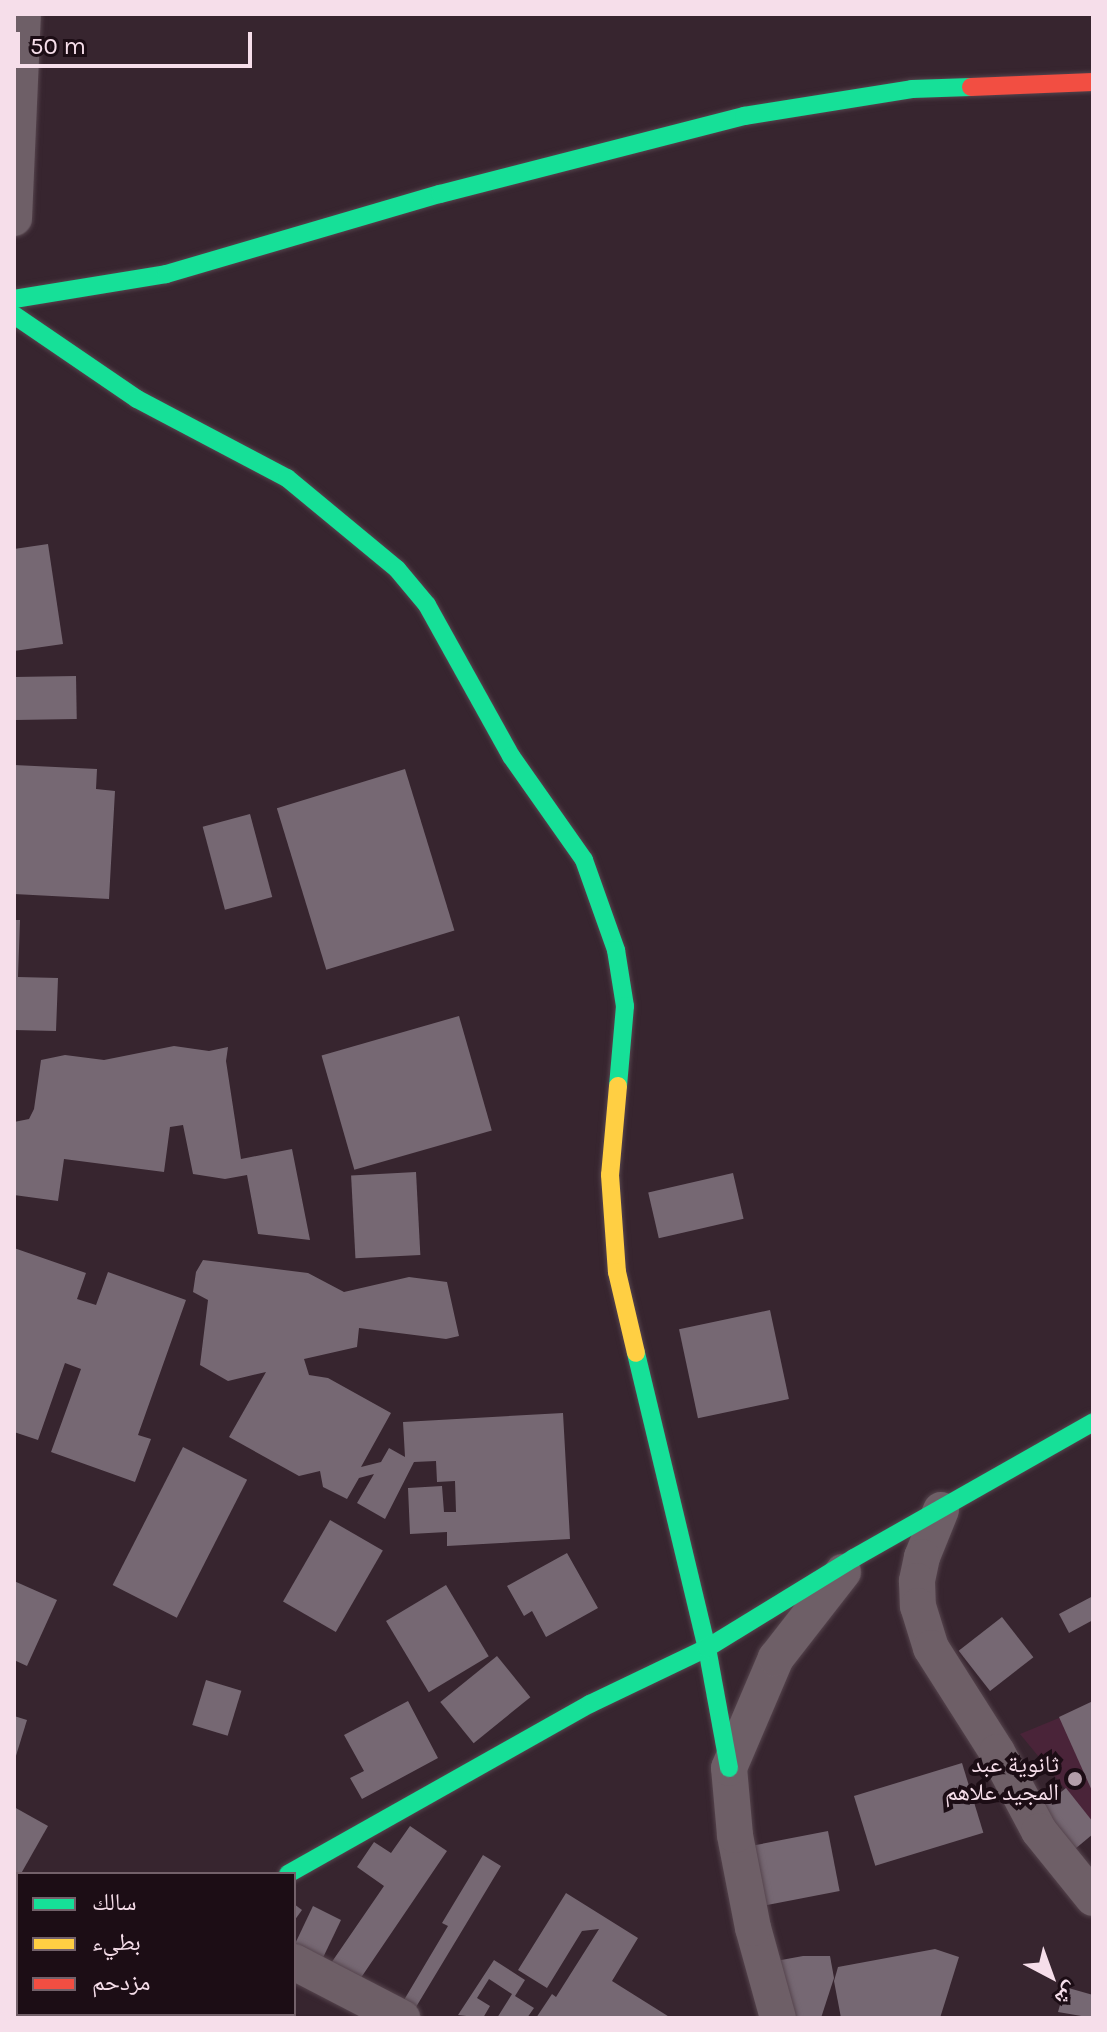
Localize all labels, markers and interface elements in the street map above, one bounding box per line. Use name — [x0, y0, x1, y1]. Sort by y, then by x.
scale bar — [20, 16, 256, 66]
text: 50 m — [30, 32, 86, 60]
place label: ثانوية عبد المجيد علاهم — [945, 1751, 1059, 1807]
marker: ثانوية عبد المجيد علاهم — [1066, 1770, 1084, 1788]
legend — [16, 1872, 296, 2016]
text: سالك — [92, 1888, 137, 1916]
text: بطيء — [92, 1928, 141, 1956]
north arrow — [1011, 1936, 1091, 2016]
text: مزدحم — [92, 1968, 151, 1996]
text: ش — [1049, 1977, 1084, 2012]

